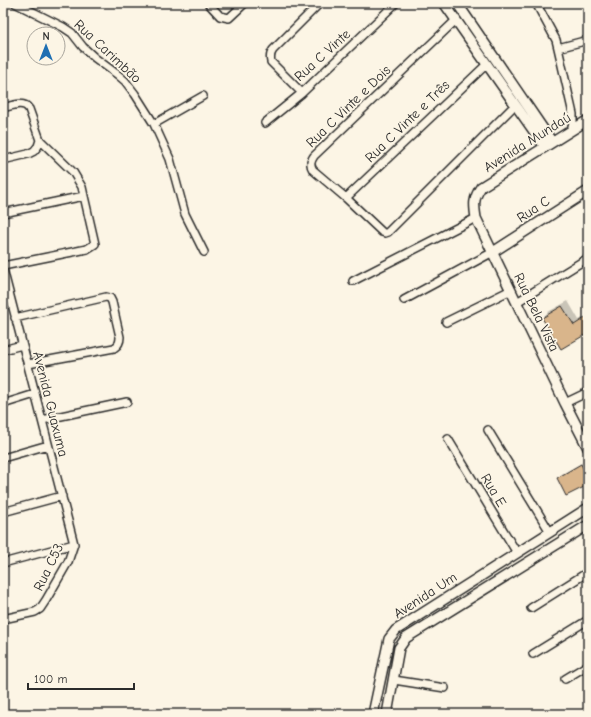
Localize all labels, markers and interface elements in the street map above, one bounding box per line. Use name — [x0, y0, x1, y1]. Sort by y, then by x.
street label: Rua Carimbão — [71, 16, 145, 87]
north arrow — [26, 26, 66, 66]
street label: Rua C Vinte — [291, 26, 354, 85]
text: N — [42, 30, 50, 43]
street label: Rua C Vinte e Dois — [302, 61, 394, 151]
street label: Rua C Vinte e Três — [361, 76, 453, 166]
street label: Avenida Mundaú — [481, 109, 574, 176]
street label: Rua C — [514, 192, 553, 226]
street label: Rua Bela Vista — [510, 270, 563, 354]
street label: Avenida Guaxuma — [29, 350, 72, 459]
street label: Rua E — [477, 471, 510, 510]
street label: Rua C53 — [30, 541, 67, 594]
street label: Avenida Um — [390, 569, 460, 622]
scale bar — [28, 665, 134, 691]
text: 100 m — [34, 672, 67, 686]

